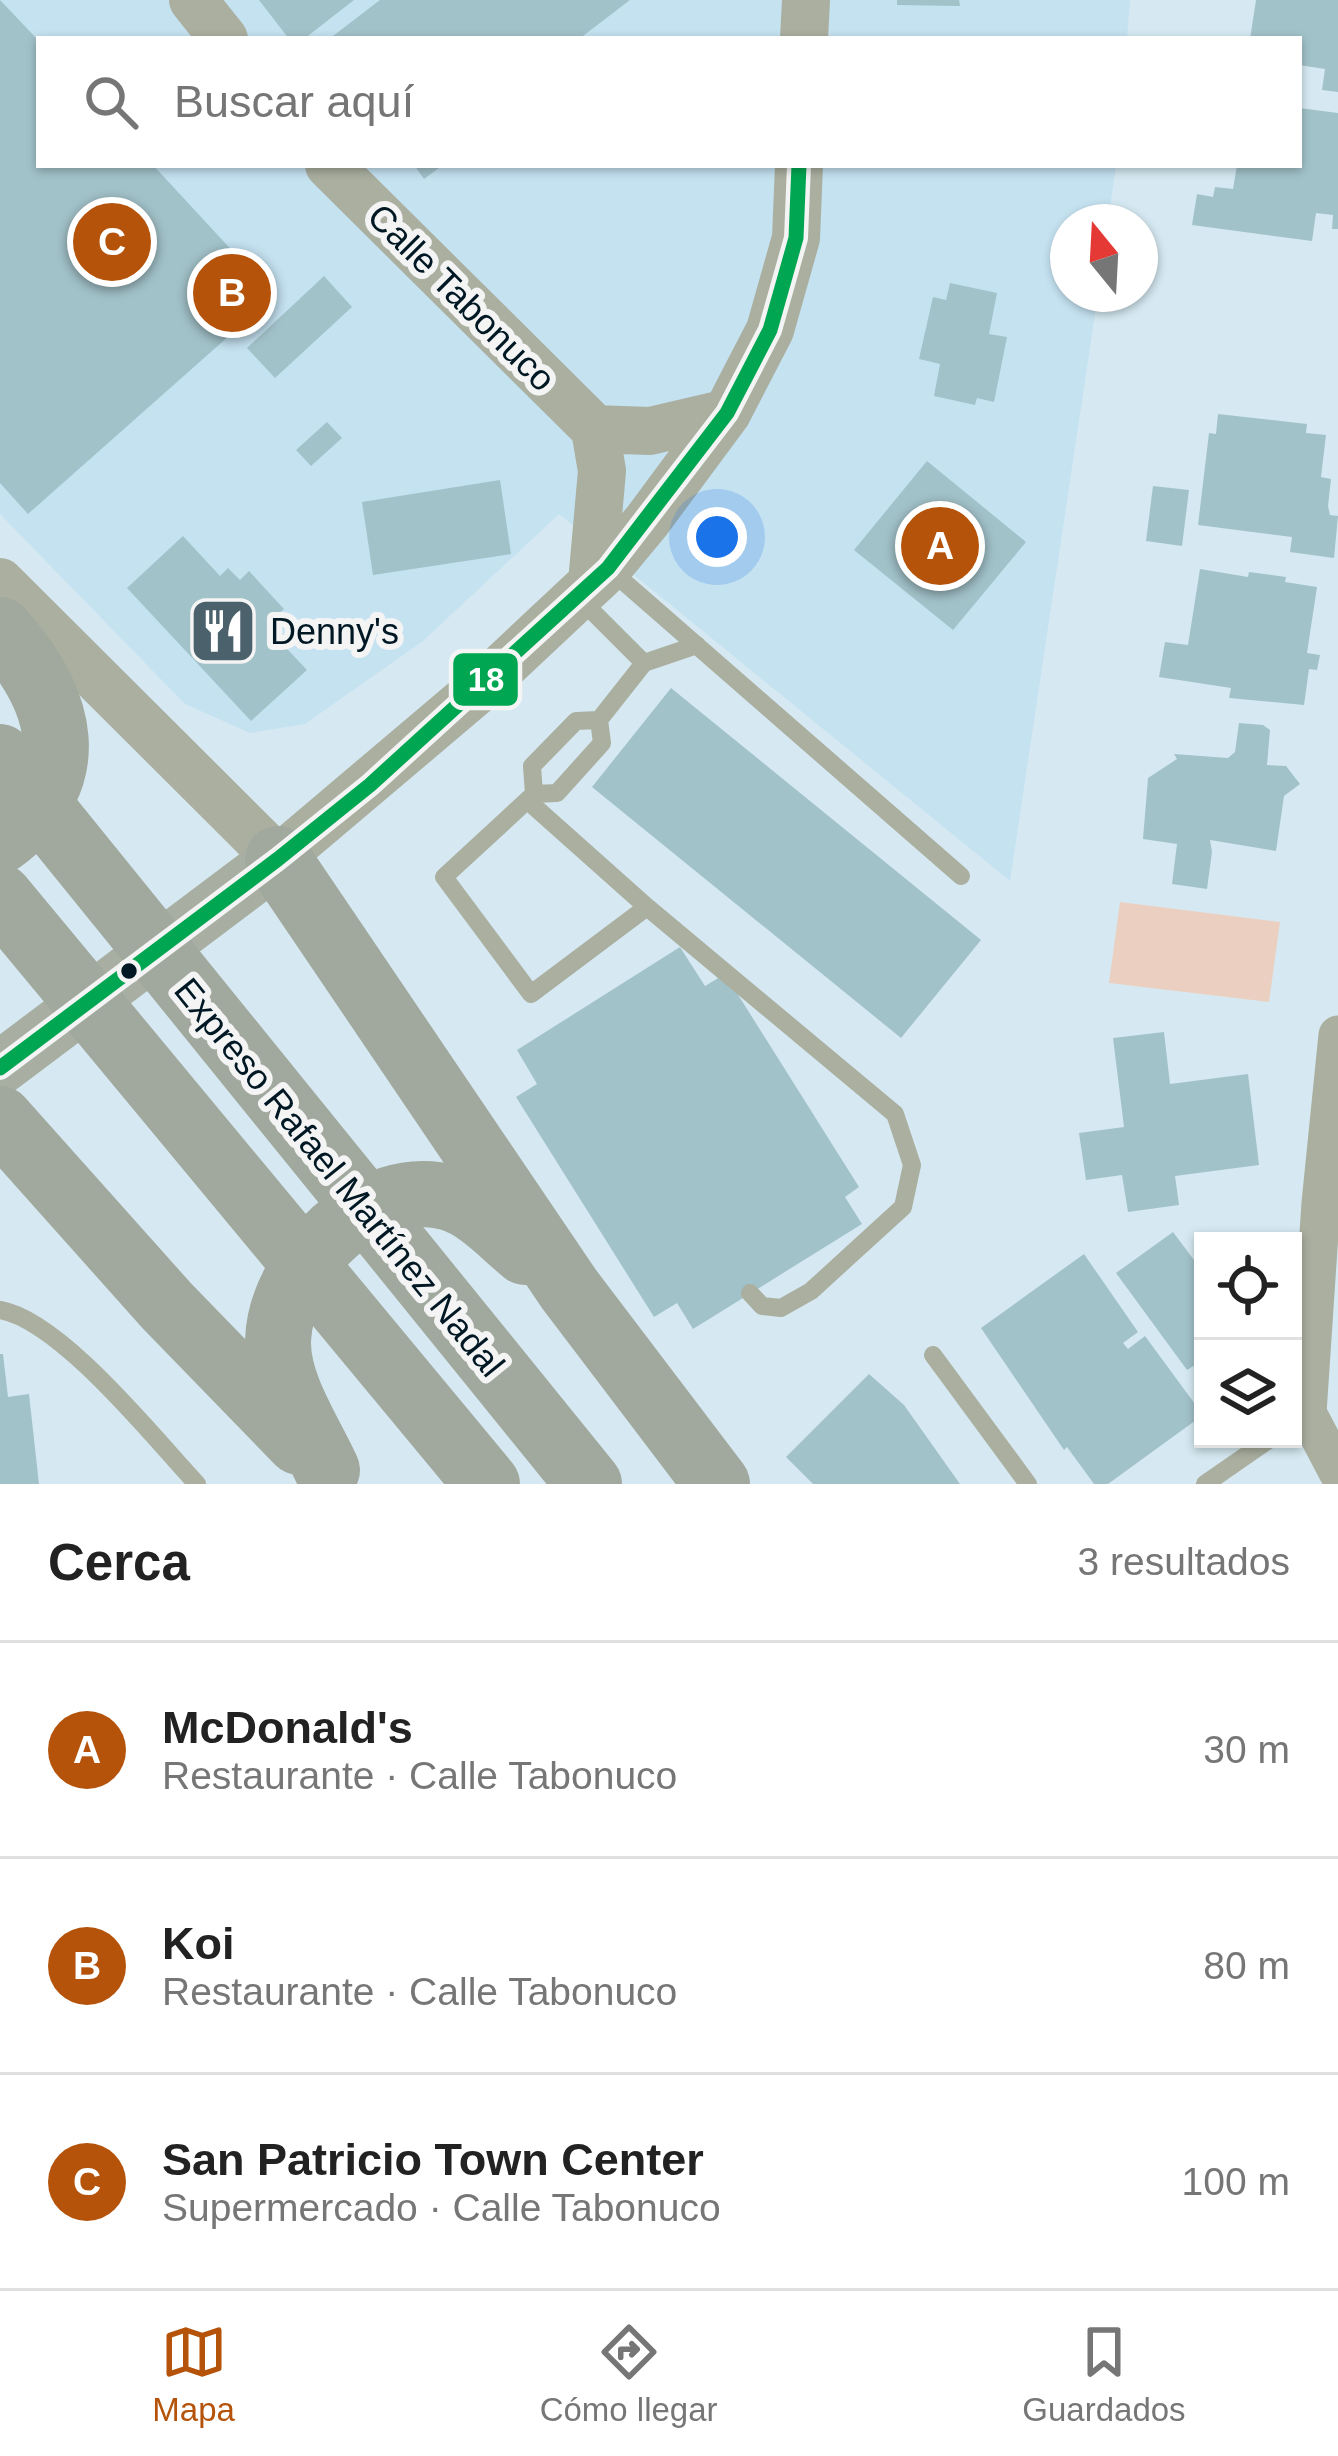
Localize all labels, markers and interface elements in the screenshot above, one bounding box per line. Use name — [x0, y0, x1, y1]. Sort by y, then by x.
search box — [36, 36, 1302, 168]
icon: search — [78, 69, 144, 135]
text: Buscar aquí — [174, 76, 414, 127]
street label: Calle Tabonuco — [360, 195, 564, 399]
pin: C — [73, 197, 151, 287]
north arrow — [1050, 204, 1158, 312]
pin: B — [193, 248, 271, 338]
pin: A — [901, 501, 979, 591]
your location — [687, 507, 747, 567]
restaurant icon: Denny's — [188, 596, 258, 666]
place label: Denny's — [270, 611, 399, 652]
line badge: 18 — [451, 651, 520, 708]
text: 18 — [468, 661, 504, 698]
unlabelled marker — [118, 960, 140, 982]
street label: Expreso Rafael Martínez Nadal — [166, 970, 513, 1385]
map controls — [1194, 1232, 1302, 1448]
button: locate — [1194, 1232, 1302, 1340]
button: layers — [1194, 1340, 1302, 1448]
text: Cerca — [48, 1534, 190, 1591]
text: 3 resultados — [1078, 1540, 1290, 1583]
text: McDonald's — [162, 1702, 413, 1753]
text: A — [73, 1728, 101, 1771]
text: 30 m — [1203, 1728, 1290, 1771]
text: Restaurante · Calle Tabonuco — [162, 1754, 677, 1797]
text: Koi — [162, 1918, 235, 1969]
text: B — [73, 1944, 101, 1987]
text: 80 m — [1203, 1944, 1290, 1987]
text: Restaurante · Calle Tabonuco — [162, 1970, 677, 2013]
text: San Patricio Town Center — [162, 2134, 704, 2185]
text: C — [73, 2160, 101, 2203]
text: 100 m — [1182, 2160, 1290, 2203]
text: Supermercado · Calle Tabonuco — [162, 2186, 721, 2229]
tab: Mapa — [152, 2319, 235, 2429]
tab: Cómo llegar — [540, 2319, 718, 2429]
tab: Guardados — [1022, 2319, 1186, 2429]

